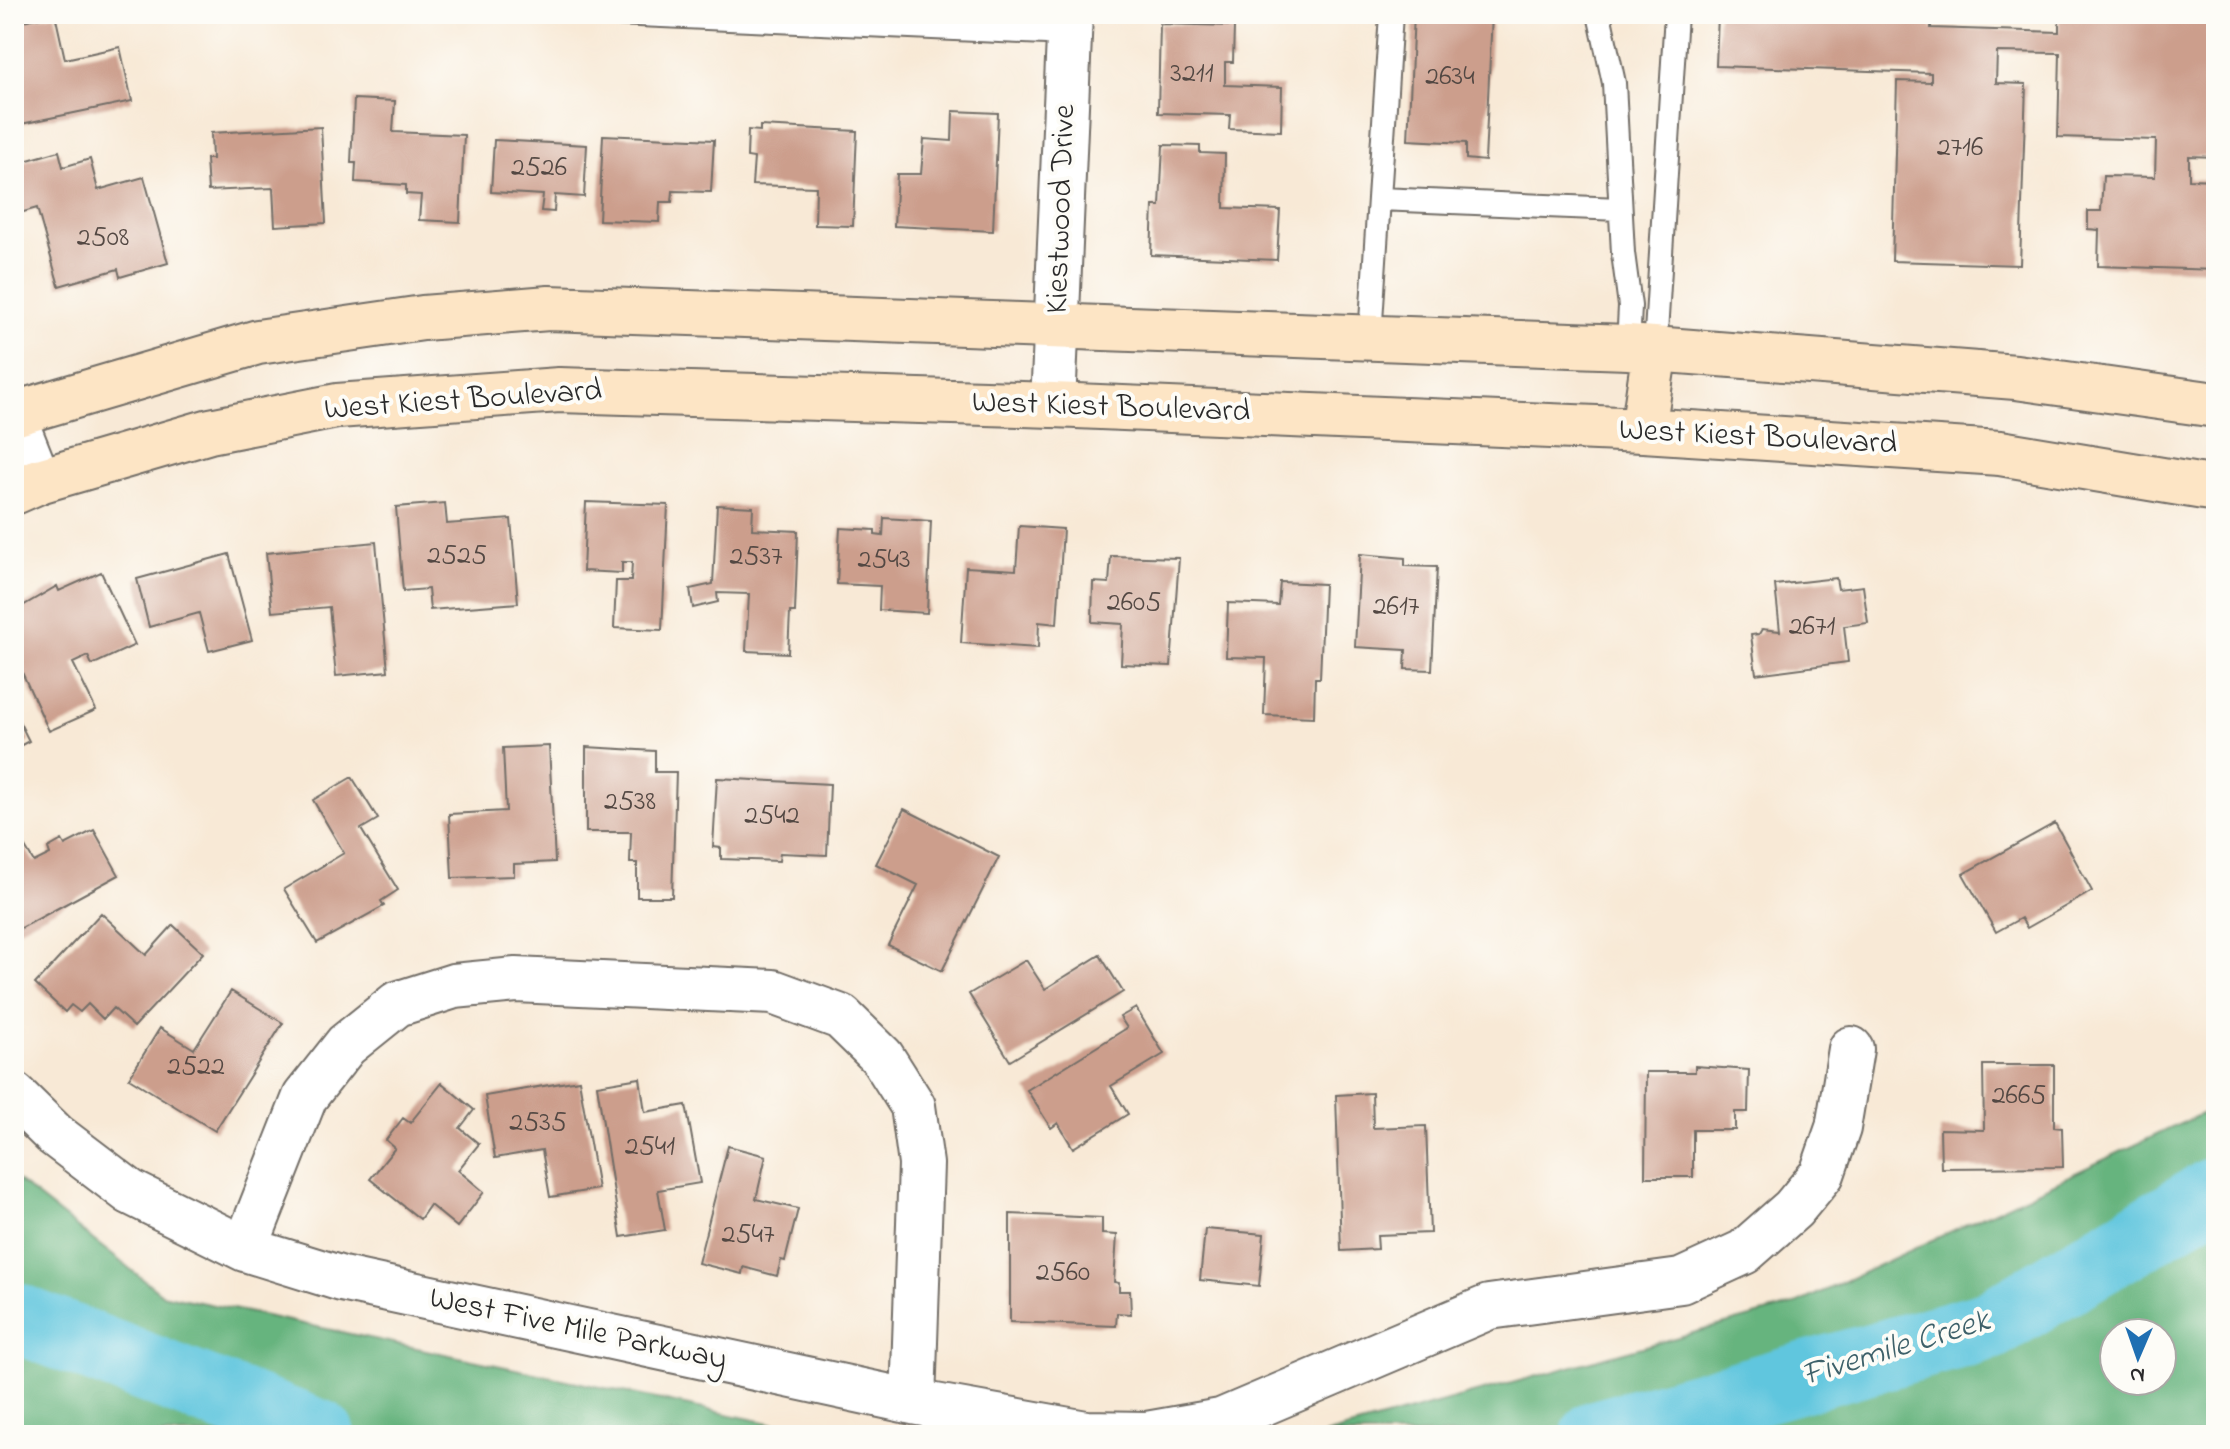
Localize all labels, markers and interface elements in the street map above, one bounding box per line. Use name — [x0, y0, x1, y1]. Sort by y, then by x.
house number: 3211 — [1170, 54, 1214, 95]
house number: 2634 — [1425, 57, 1475, 98]
street label: Kiestwood Drive — [1035, 103, 1089, 314]
house number: 2716 — [1937, 128, 1983, 169]
house number: 2526 — [511, 148, 567, 189]
house number: 2508 — [77, 218, 129, 259]
street label: West Kiest Boulevard — [322, 368, 604, 434]
street label: West Kiest Boulevard — [971, 380, 1251, 436]
street label: West Kiest Boulevard — [1618, 407, 1898, 469]
house number: 2525 — [427, 536, 487, 577]
house number: 2537 — [729, 537, 783, 578]
house number: 2543 — [857, 540, 911, 581]
house number: 2605 — [1107, 583, 1161, 624]
house number: 2617 — [1373, 587, 1420, 628]
house number: 2671 — [1789, 607, 1835, 648]
house number: 2538 — [604, 782, 656, 823]
house number: 2542 — [744, 796, 800, 837]
house number: 2522 — [167, 1047, 225, 1088]
house number: 2665 — [1992, 1076, 2046, 1117]
house number: 2535 — [509, 1103, 567, 1144]
house number: 2541 — [625, 1127, 675, 1168]
house number: 2547 — [721, 1215, 775, 1256]
house number: 2560 — [1036, 1253, 1090, 1294]
street label: West Five Mile Parkway — [425, 1276, 731, 1384]
water label: Fivemile Creek — [1796, 1296, 1998, 1401]
north arrow — [2098, 1317, 2178, 1397]
text: N — [2129, 1358, 2145, 1390]

